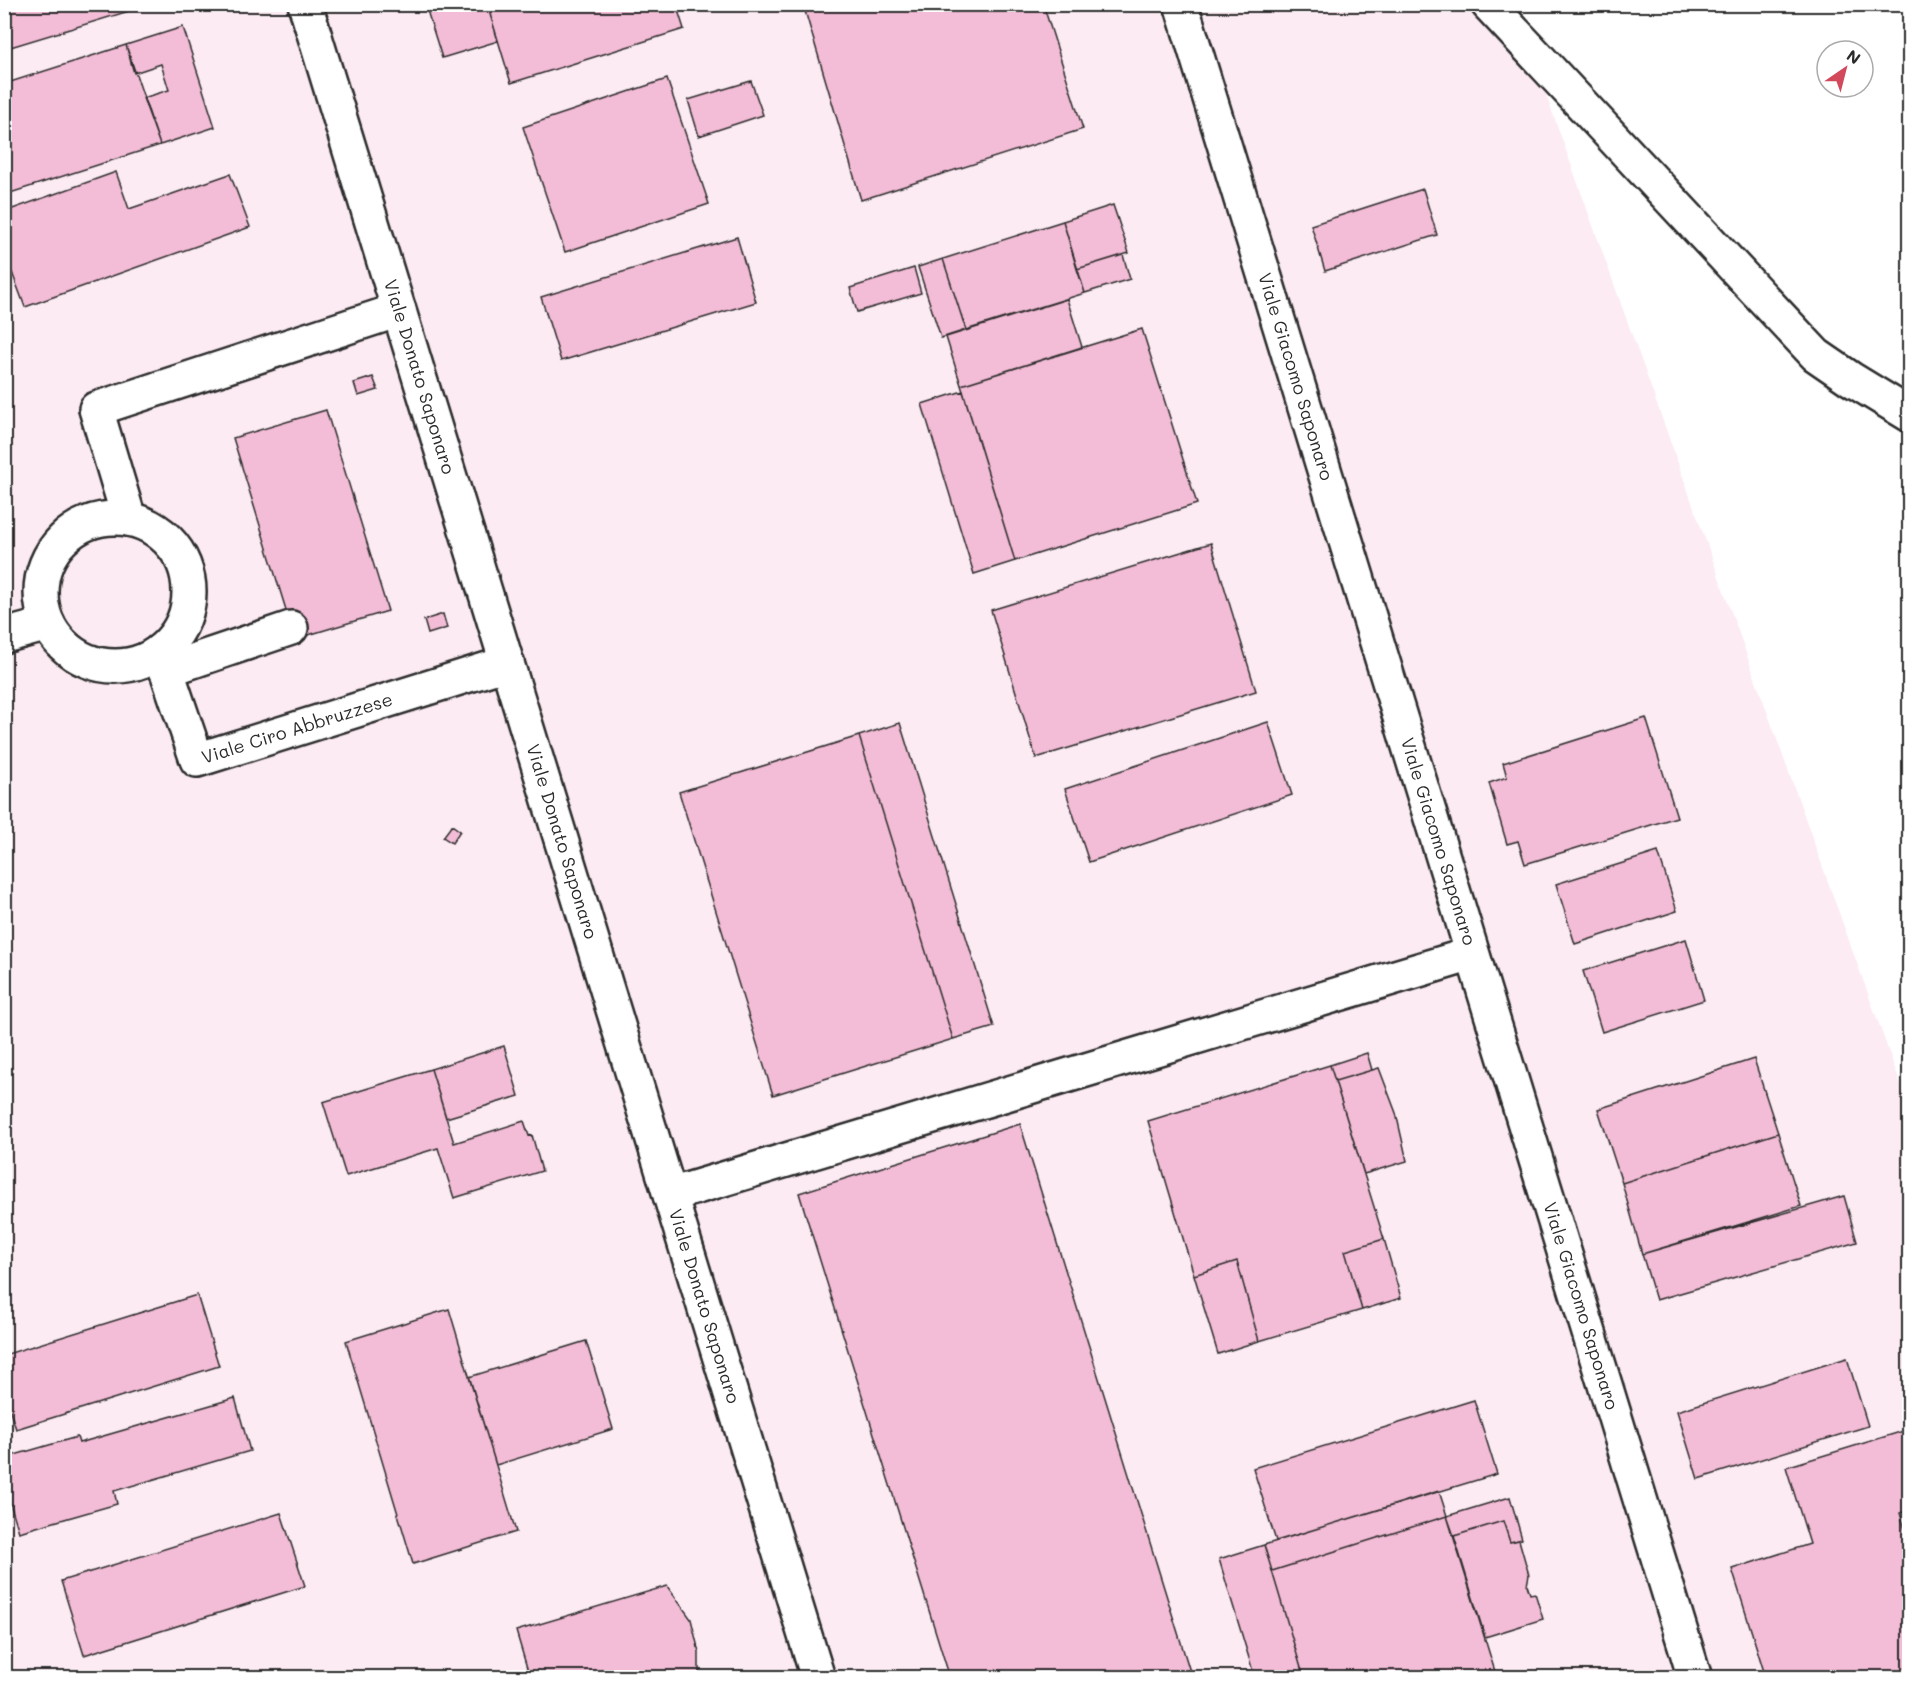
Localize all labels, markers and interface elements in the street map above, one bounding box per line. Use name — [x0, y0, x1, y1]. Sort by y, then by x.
north arrow — [1815, 39, 1875, 99]
text: N — [1843, 44, 1865, 68]
street label: Viale Giacomo Saponaro — [1253, 270, 1340, 484]
street label: Viale Donato Saponaro — [379, 276, 461, 477]
street label: Viale Ciro Abbruzzese — [198, 687, 395, 769]
street label: Viale Giacomo Saponaro — [1396, 734, 1482, 948]
street label: Viale Donato Saponaro — [521, 741, 604, 942]
street label: Viale Giacomo Saponaro — [1539, 1199, 1625, 1413]
street label: Viale Donato Saponaro — [664, 1206, 746, 1407]

